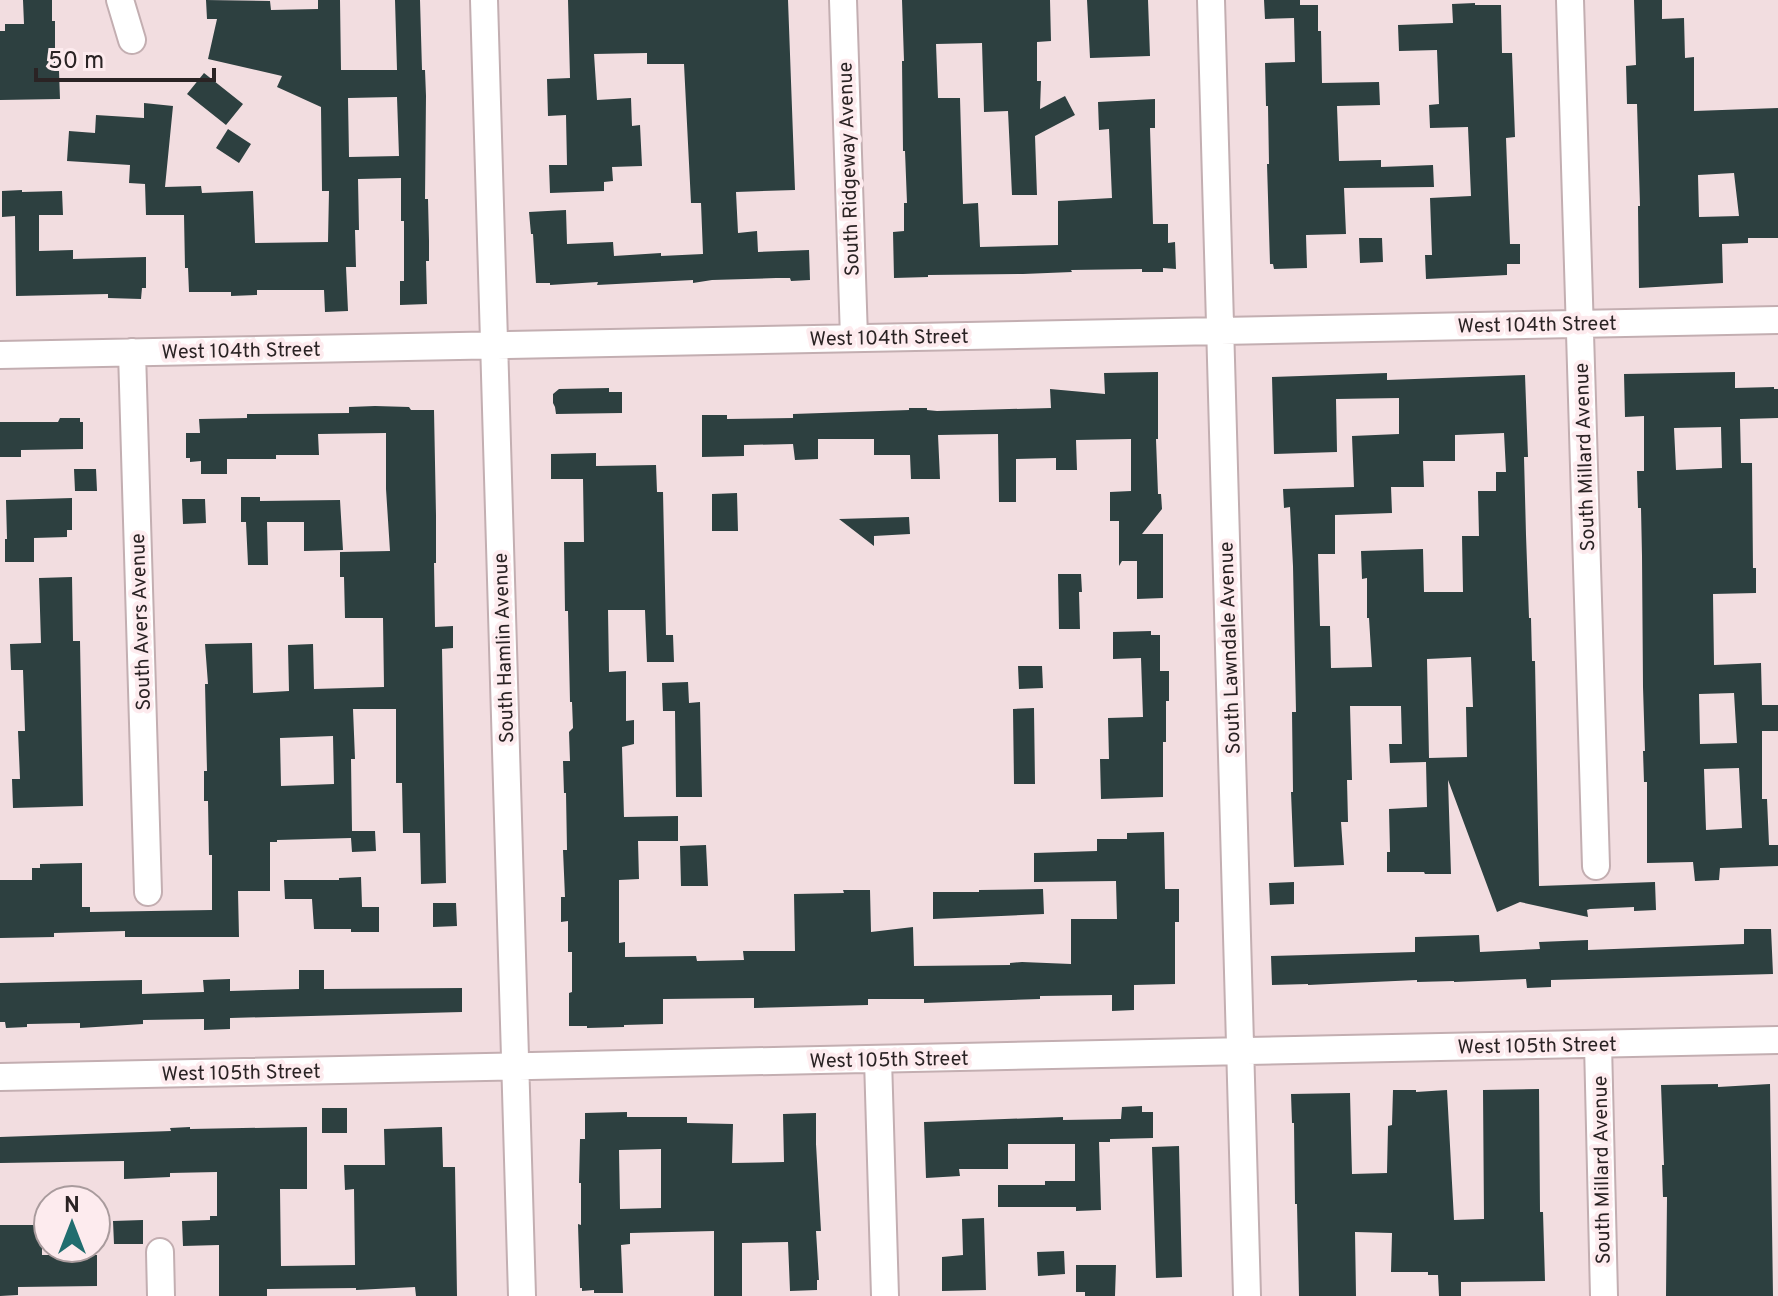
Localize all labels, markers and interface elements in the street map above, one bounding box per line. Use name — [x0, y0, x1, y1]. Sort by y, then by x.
scale bar — [36, 32, 214, 82]
text: 50 m — [48, 47, 104, 77]
street label: South Ridgeway Avenue — [833, 61, 867, 277]
street label: West 104th Street — [1457, 312, 1617, 340]
street label: West 104th Street — [809, 325, 969, 353]
street label: West 104th Street — [161, 338, 321, 366]
street label: South Millard Avenue — [1570, 362, 1602, 552]
street label: South Avers Avenue — [126, 533, 158, 711]
street label: South Lawndale Avenue — [1214, 541, 1248, 755]
street label: South Hamlin Avenue — [489, 552, 521, 744]
street label: West 105th Street — [1457, 1033, 1617, 1061]
street label: West 105th Street — [809, 1047, 969, 1075]
street label: West 105th Street — [161, 1060, 321, 1088]
street label: South Millard Avenue — [1588, 1075, 1618, 1265]
north arrow — [32, 1184, 112, 1264]
text: N — [64, 1193, 80, 1220]

